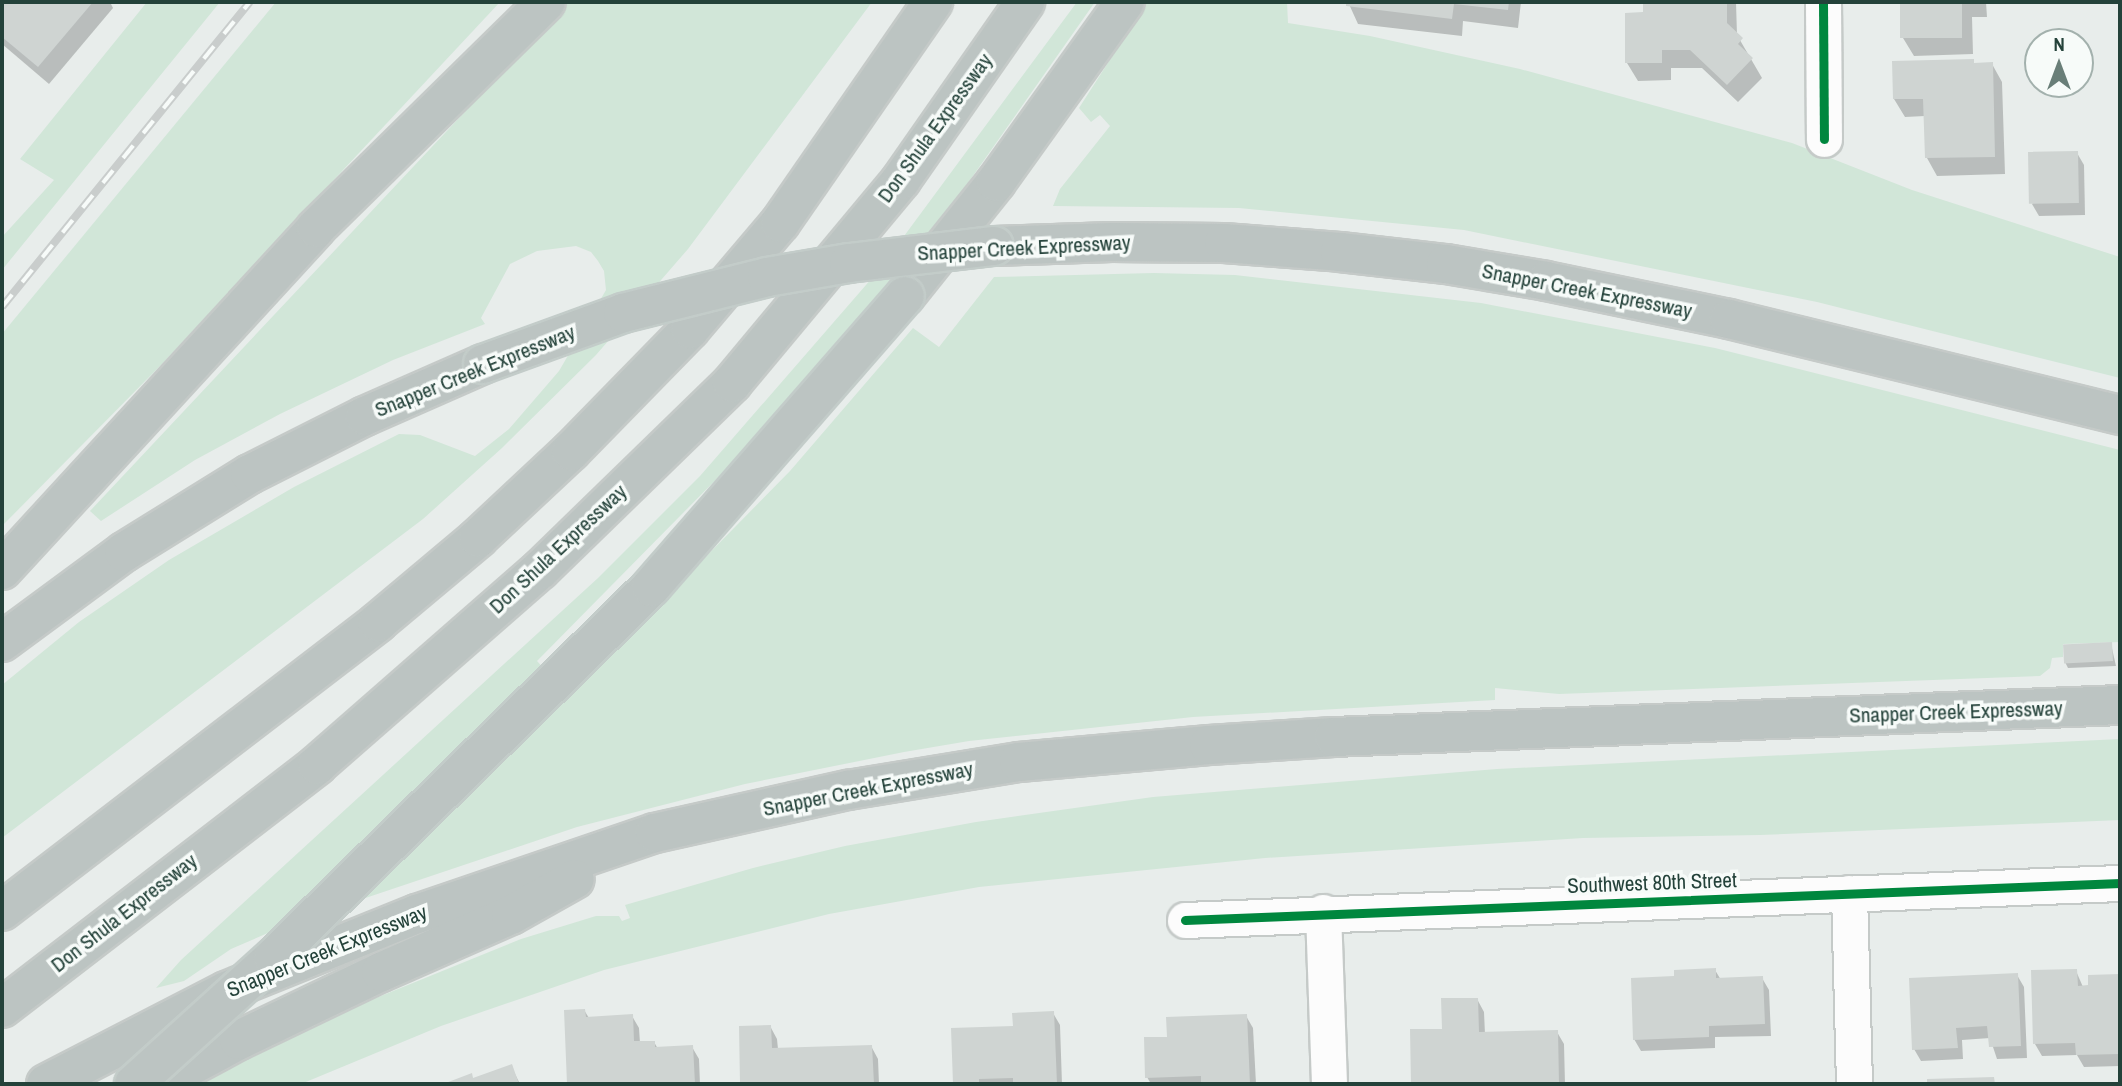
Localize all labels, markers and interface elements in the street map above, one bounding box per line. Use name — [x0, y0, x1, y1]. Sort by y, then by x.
north arrow — [2024, 28, 2094, 98]
text: N — [2053, 31, 2065, 57]
street label: Don Shula Expressway — [872, 49, 998, 207]
street label: Snapper Creek Expressway — [917, 230, 1131, 266]
street label: Snapper Creek Expressway — [1480, 258, 1694, 324]
street label: Snapper Creek Expressway — [371, 319, 579, 423]
street label: Don Shula Expressway — [484, 479, 632, 619]
street label: Snapper Creek Expressway — [1849, 696, 2063, 728]
street label: Snapper Creek Expressway — [761, 756, 975, 822]
street label: Don Shula Expressway — [46, 848, 202, 978]
street label: Southwest 80th Street — [1567, 867, 1737, 899]
street label: Snapper Creek Expressway — [223, 899, 431, 1003]

